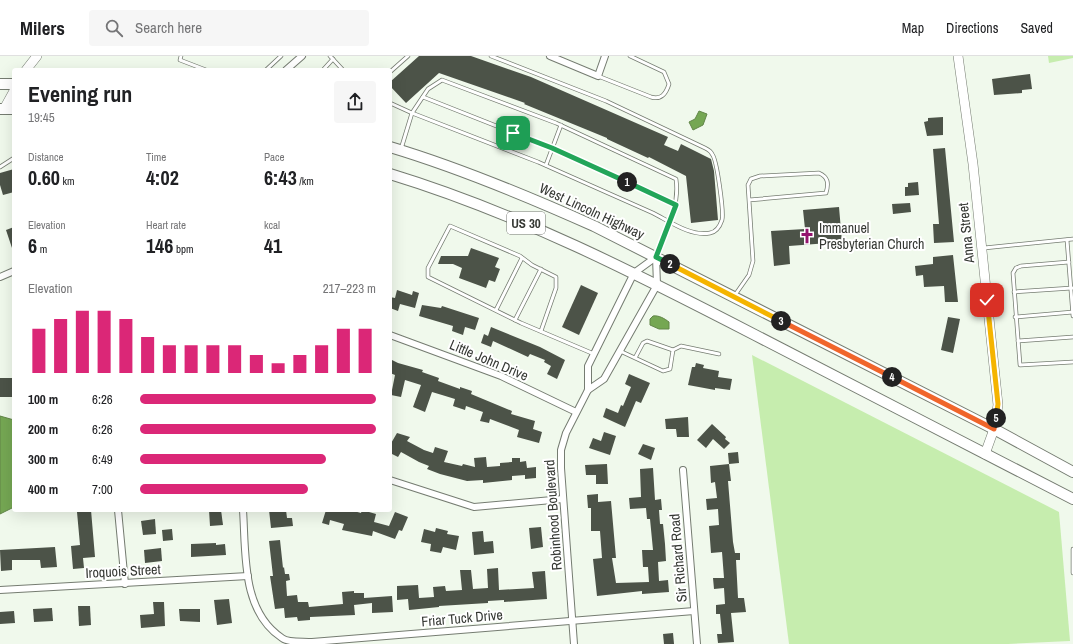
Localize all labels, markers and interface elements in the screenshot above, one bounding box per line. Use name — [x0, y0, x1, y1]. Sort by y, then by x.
search box — [89, 10, 369, 46]
text: Milers — [20, 15, 65, 41]
icon: search — [103, 17, 125, 39]
text: Search here — [135, 17, 202, 38]
text: Map — [902, 19, 924, 37]
text: Directions — [946, 19, 998, 37]
text: Saved — [1020, 19, 1053, 37]
text: Evening run — [28, 79, 132, 109]
button: share — [334, 81, 376, 123]
text: 19:45 — [28, 109, 55, 126]
pin — [496, 116, 530, 150]
icon: arrive — [502, 122, 524, 144]
text: Distance — [28, 150, 64, 164]
text: Time — [146, 150, 166, 164]
text: Pace — [264, 150, 285, 164]
text: 0.60 — [28, 164, 60, 191]
text: 4:02 — [146, 164, 179, 191]
text: 6:43 — [264, 164, 297, 191]
pin: 1 — [617, 172, 637, 192]
text: km — [60, 174, 74, 188]
text: /km — [297, 174, 314, 188]
text: 1 — [624, 175, 630, 189]
street label: West Lincoln Highway — [537, 179, 648, 243]
street label: Anna Street — [954, 202, 978, 265]
road number: US 30 — [507, 212, 545, 234]
text: Elevation — [28, 218, 66, 232]
text: Heart rate — [146, 218, 186, 232]
text: kcal — [264, 218, 280, 232]
place label: Immanuel Presbyterian Church — [819, 219, 924, 253]
church icon: Immanuel Presbyterian Church — [798, 227, 816, 245]
text: 6 — [28, 232, 37, 259]
text: 146 — [146, 232, 173, 259]
text: 41 — [264, 232, 282, 259]
text: m — [37, 242, 47, 256]
text: bpm — [173, 242, 193, 256]
pin: 2 — [660, 254, 680, 274]
text: 2 — [667, 257, 673, 271]
text: Elevation — [28, 280, 72, 297]
text: 217–223 m — [323, 280, 376, 297]
pin — [970, 283, 1004, 317]
icon: check — [976, 289, 998, 311]
pin: 3 — [771, 311, 791, 331]
text: 3 — [778, 314, 784, 328]
street label: Little John Drive — [447, 335, 531, 385]
pin: 4 — [882, 367, 902, 387]
text: 4 — [889, 370, 895, 384]
text: 100 m — [28, 391, 58, 408]
text: 6:26 — [92, 391, 113, 408]
pin: 5 — [986, 408, 1006, 428]
text: 5 — [993, 411, 999, 425]
text: 200 m — [28, 421, 58, 438]
text: 6:26 — [92, 421, 113, 438]
text: 300 m — [28, 451, 58, 468]
text: 6:49 — [92, 451, 113, 468]
street label: Robinhood Boulevard — [540, 459, 566, 571]
text: 400 m — [28, 481, 58, 498]
text: 7:00 — [92, 481, 113, 498]
street label: Sir Richard Road — [665, 513, 691, 603]
street label: Iroquois Street — [85, 560, 161, 582]
street label: Friar Tuck Drive — [420, 605, 504, 631]

